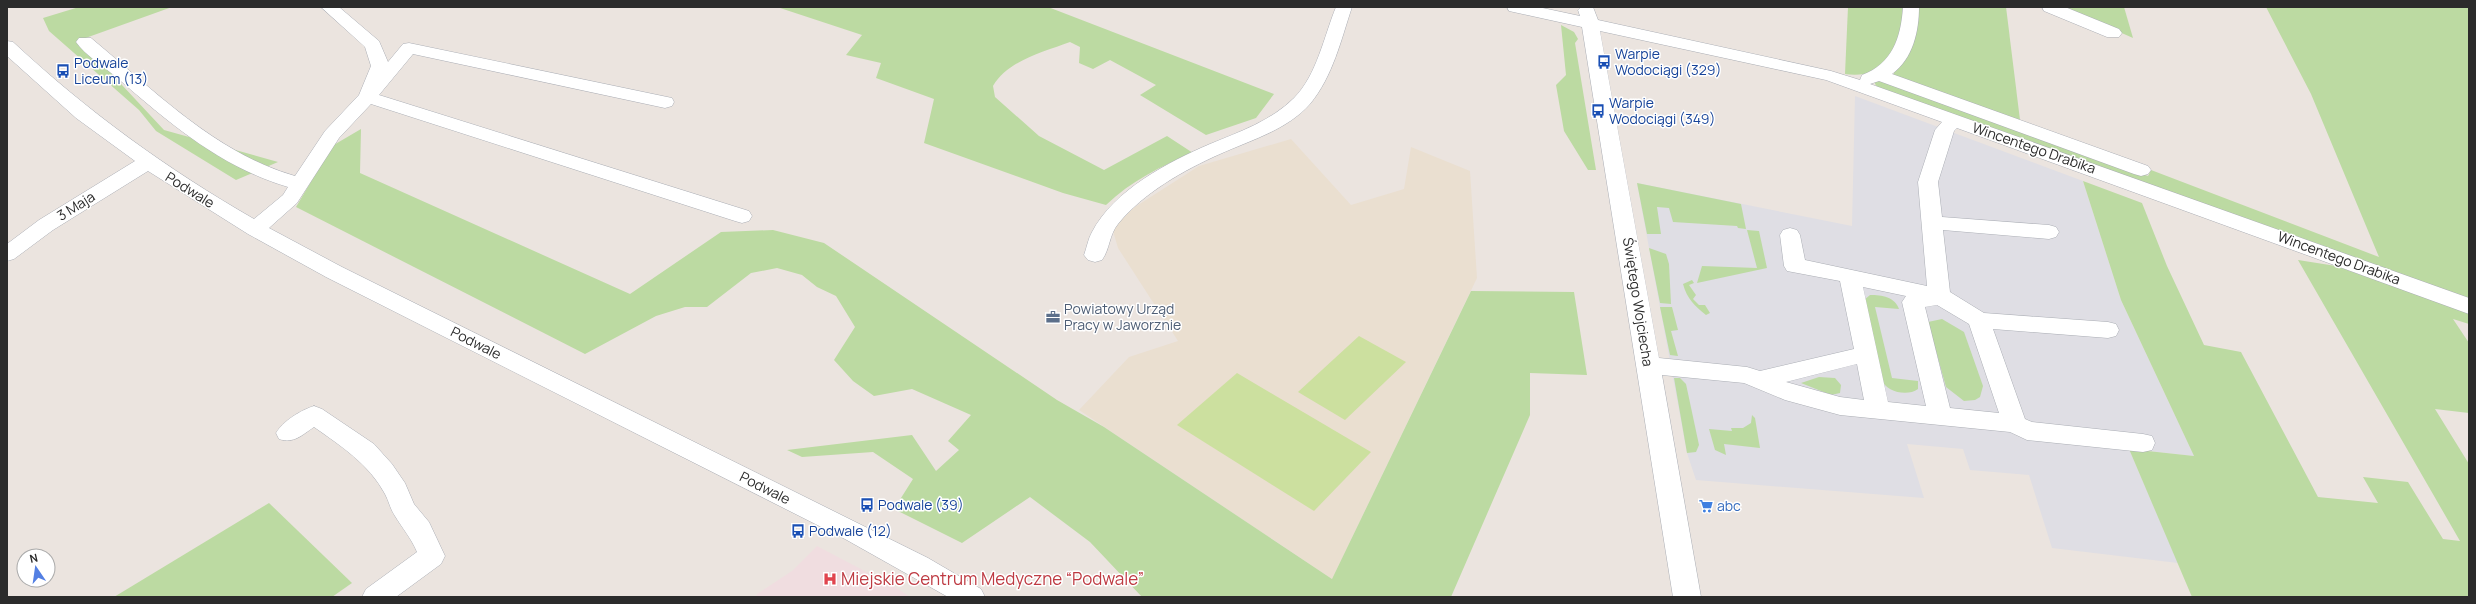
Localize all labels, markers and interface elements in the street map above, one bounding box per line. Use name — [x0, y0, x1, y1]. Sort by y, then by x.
place label: Warpie Wodociągi (329) — [1615, 44, 1721, 79]
place label: Podwale Liceum (13) — [74, 53, 148, 88]
bus stop icon: Warpie Wodociągi (329) — [1596, 54, 1612, 70]
bus stop icon: Podwale Liceum (13) — [55, 63, 71, 79]
place label: Warpie Wodociągi (349) — [1609, 93, 1716, 128]
bus stop icon: Warpie Wodociągi (349) — [1590, 103, 1606, 119]
street label: Wincentego Drabika — [1970, 117, 2098, 178]
street label: Podwale — [162, 167, 218, 212]
street label: 3 Maja — [53, 187, 98, 225]
street label: Wincentego Drabika — [2275, 226, 2403, 289]
street label: Świętego Wojciecha — [1619, 236, 1658, 368]
place label: Powiatowy Urząd Pracy w Jaworznie — [1064, 299, 1181, 334]
office icon: Powiatowy Urząd Pracy w Jaworznie — [1045, 309, 1061, 325]
street label: Podwale — [448, 322, 505, 363]
street label: Podwale — [737, 467, 794, 508]
place label: Podwale (39) — [878, 495, 964, 514]
place label: abc — [1717, 496, 1741, 515]
bus stop icon: Podwale (39) — [859, 497, 875, 513]
supermarket icon: abc — [1698, 498, 1714, 514]
place label: Podwale (12) — [809, 521, 892, 540]
bus stop icon: Podwale (12) — [790, 523, 806, 539]
north arrow — [16, 548, 56, 588]
text: N — [28, 550, 39, 566]
place label: Miejskie Centrum Medyczne “Podwale” — [841, 567, 1144, 590]
hospital icon: Miejskie Centrum Medyczne “Podwale” — [822, 571, 838, 587]

